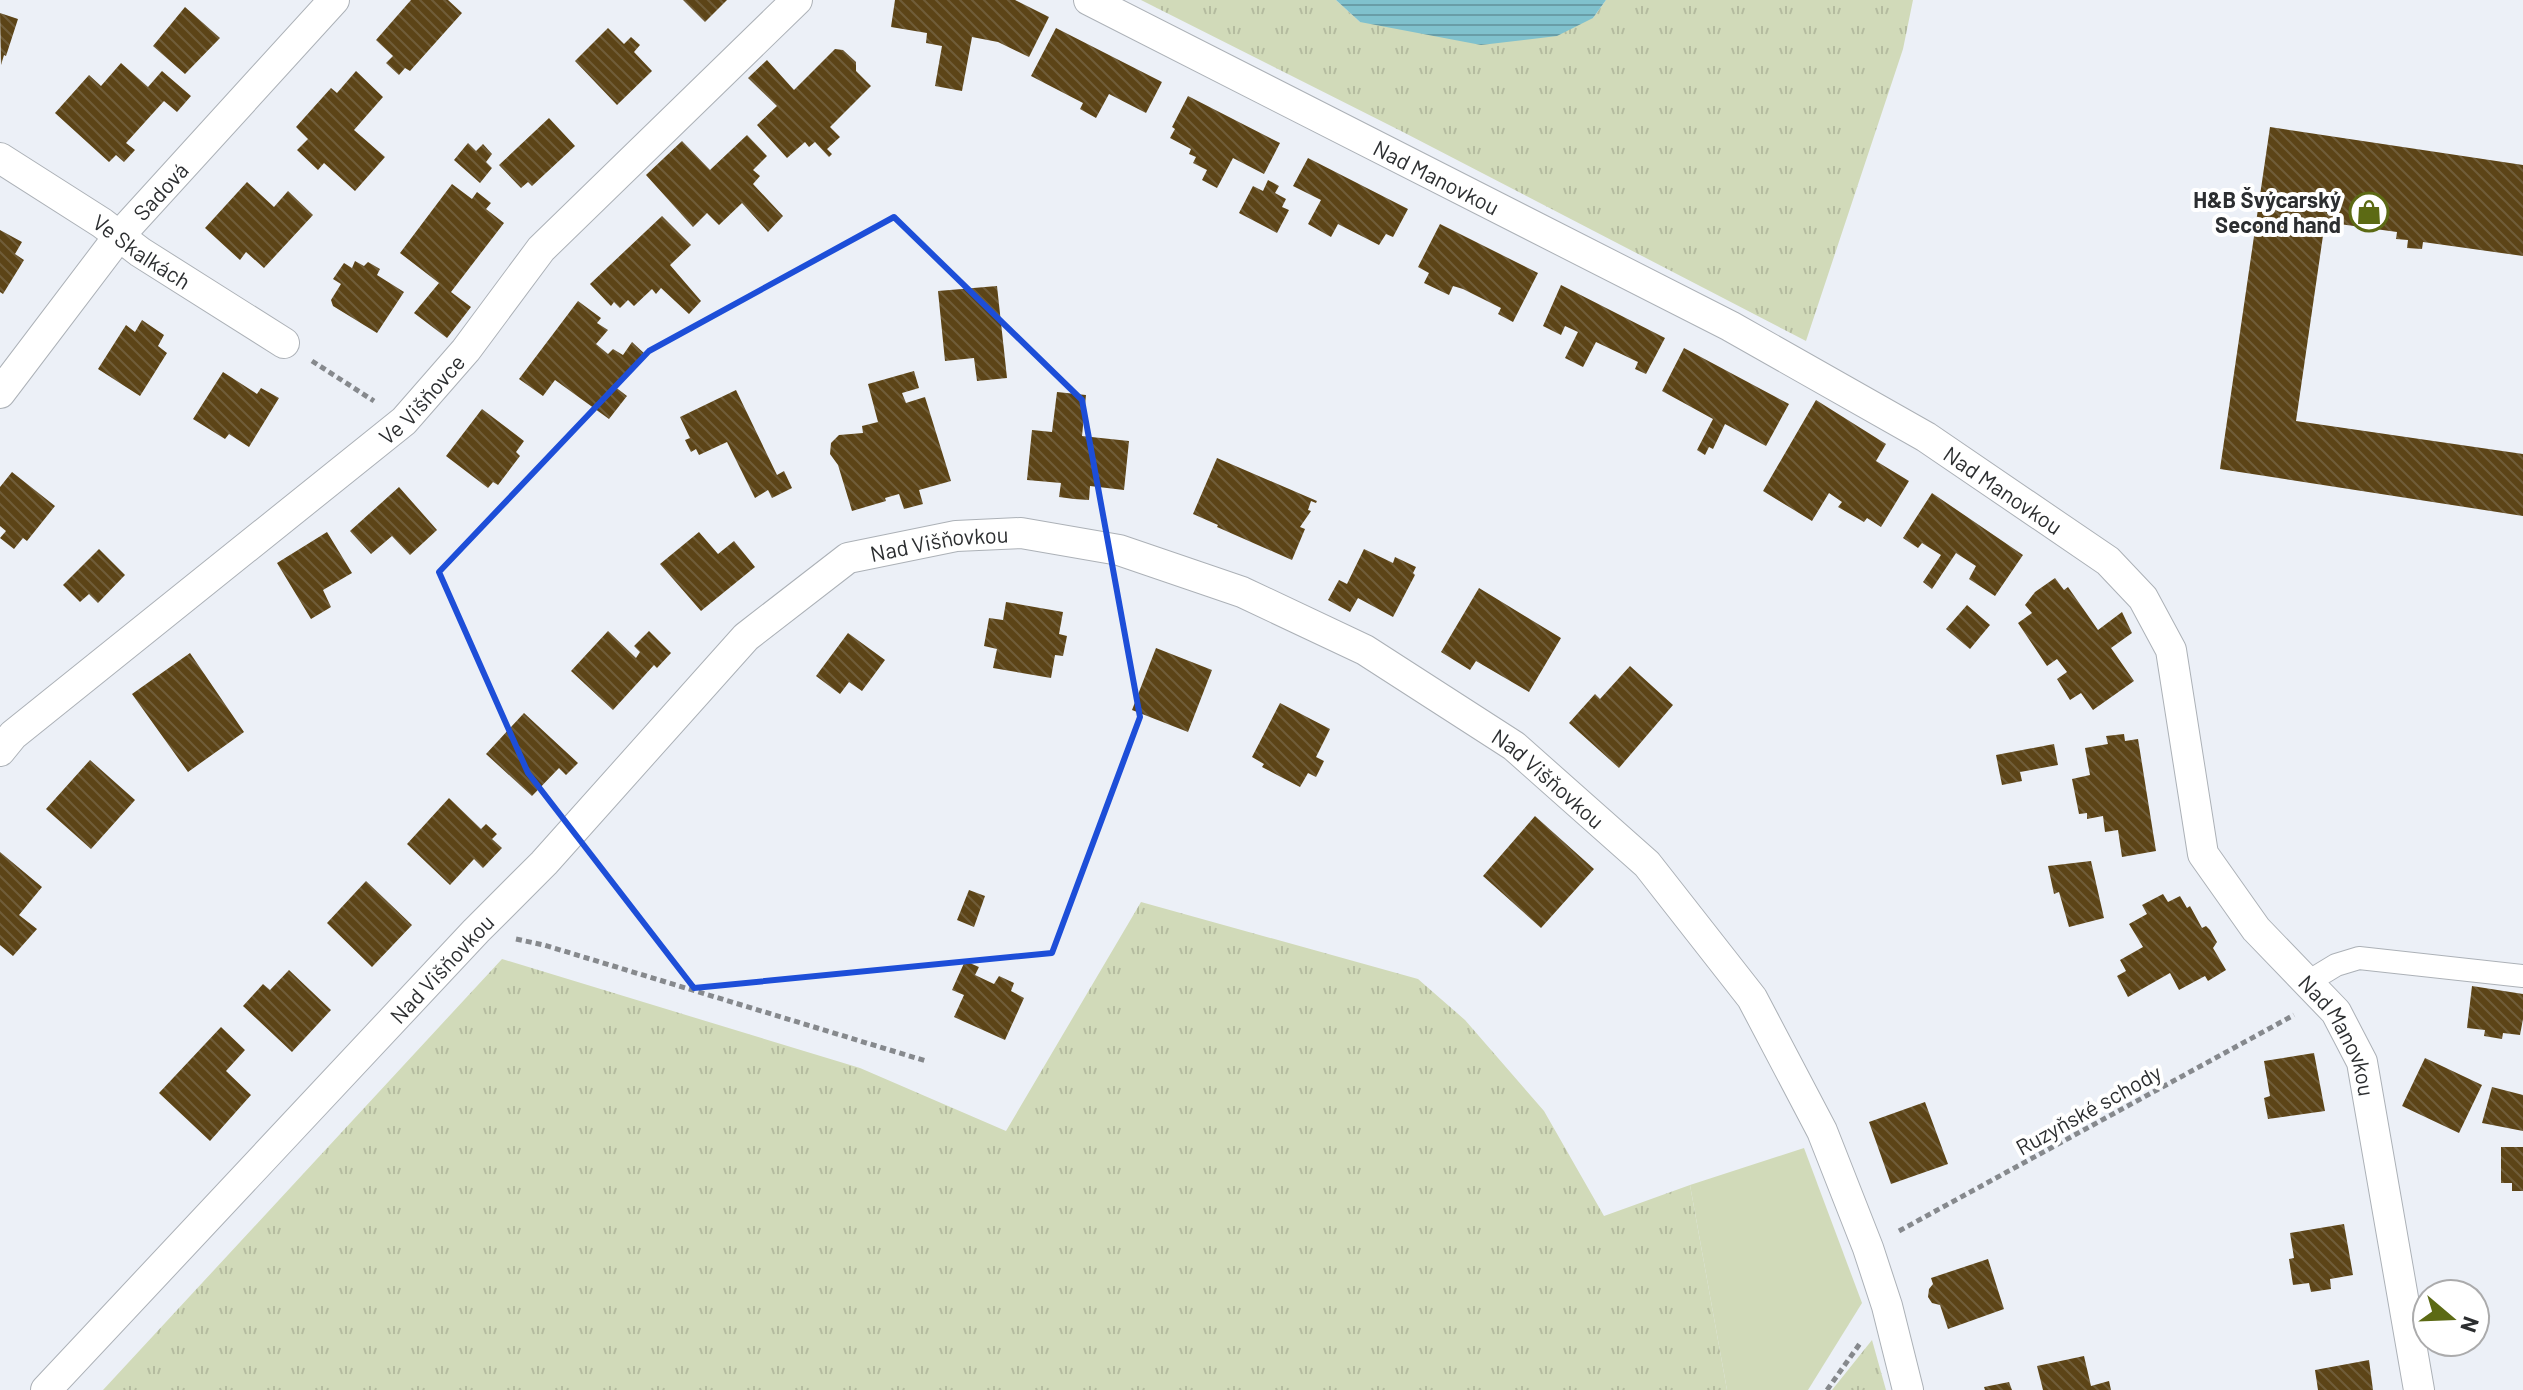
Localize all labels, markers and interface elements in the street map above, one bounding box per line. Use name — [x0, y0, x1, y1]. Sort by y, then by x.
street label: Nad Manovkou — [1369, 134, 1504, 220]
street label: Sadová — [127, 157, 193, 225]
place label: H&B Švýcarský Second hand — [2193, 186, 2341, 237]
shop icon: H&B Švýcarský Second hand — [2348, 191, 2390, 233]
street label: Ve Skalkách — [89, 208, 196, 294]
street label: Ve Višňovce — [373, 349, 470, 449]
street label: Nad Manovkou — [1939, 440, 2068, 539]
street label: Nad Višňovkou — [868, 521, 1009, 566]
street label: Nad Višňovkou — [1487, 723, 1610, 833]
street label: Nad Višňovkou — [384, 908, 499, 1028]
street label: Nad Manovkou — [2294, 969, 2381, 1098]
street label: Ruzyňské schody — [2011, 1058, 2165, 1160]
north arrow — [2411, 1278, 2491, 1358]
text: N — [2456, 1314, 2486, 1336]

